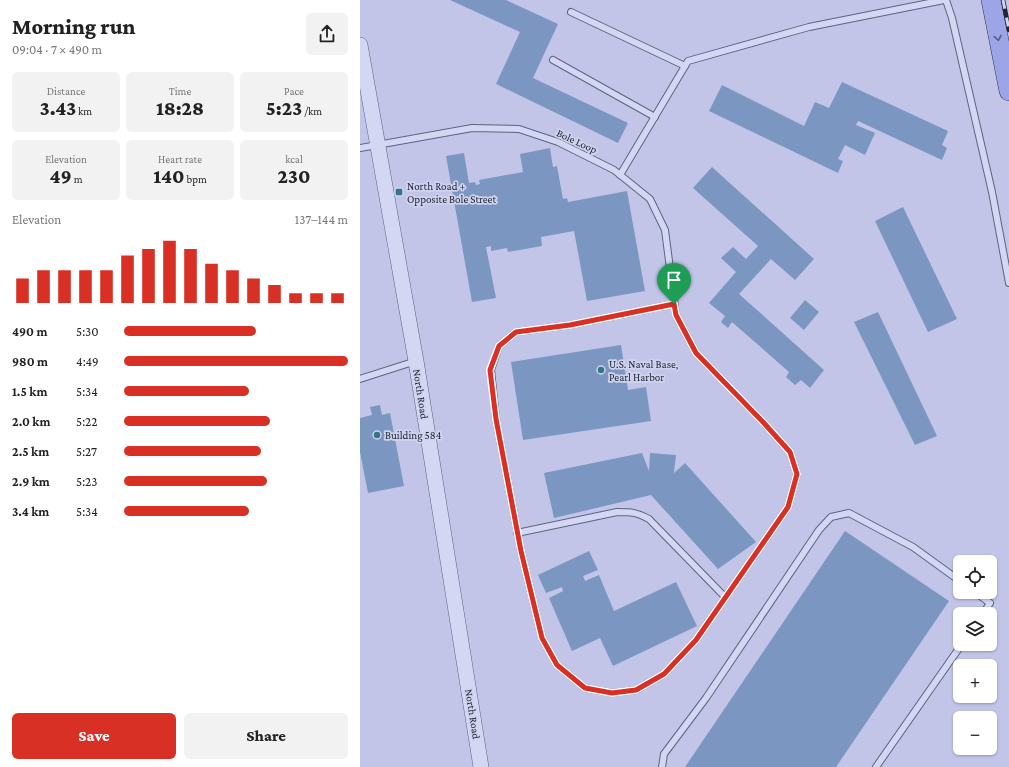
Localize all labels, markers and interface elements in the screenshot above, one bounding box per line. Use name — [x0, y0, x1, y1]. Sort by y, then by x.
button: share — [306, 13, 348, 55]
text: Morning run — [12, 14, 135, 39]
one-way arrow — [994, 35, 1002, 41]
text: 09:04 · 7 × 490 m — [12, 42, 102, 57]
text: Distance — [47, 85, 85, 97]
text: Time — [169, 85, 191, 97]
text: Pace — [284, 85, 304, 97]
text: 3.43 — [40, 97, 76, 119]
text: 18:28 — [156, 97, 204, 119]
text: 5:23 — [266, 97, 302, 119]
text: km — [76, 105, 92, 117]
text: /km — [302, 105, 322, 117]
street label: Bole Loop — [554, 126, 599, 157]
text: Elevation — [45, 153, 87, 165]
text: Heart rate — [158, 153, 202, 165]
text: kcal — [285, 153, 303, 165]
text: 49 — [49, 165, 72, 187]
text: 140 — [153, 165, 184, 187]
text: 230 — [278, 165, 310, 187]
text: m — [72, 173, 83, 185]
text: bpm — [184, 173, 207, 185]
place label: North Road + Opposite Bole Street — [407, 180, 496, 206]
marker: North Road + Opposite Bole Street — [394, 187, 404, 197]
text: Elevation — [12, 212, 61, 227]
text: 137–144 m — [295, 212, 348, 227]
pin — [657, 263, 691, 304]
icon: arrive — [663, 269, 685, 291]
text: 490 m — [12, 324, 47, 339]
text: 5:30 — [76, 324, 99, 339]
text: 980 m — [12, 354, 48, 369]
text: 4:49 — [76, 354, 99, 369]
place label: U.S. Naval Base, Pearl Harbor — [609, 358, 678, 383]
marker: U.S. Naval Base, Pearl Harbor — [596, 365, 606, 375]
street label: North Road — [411, 368, 431, 420]
text: 1.5 km — [12, 384, 47, 399]
text: 5:34 — [76, 384, 98, 399]
text: 2.0 km — [12, 414, 50, 429]
text: 5:22 — [76, 414, 97, 429]
place label: Building 584 — [385, 429, 442, 442]
marker: Building 584 — [372, 430, 382, 440]
text: 2.5 km — [12, 444, 49, 459]
text: 5:27 — [76, 444, 97, 459]
text: 2.9 km — [12, 474, 50, 489]
text: 5:23 — [76, 474, 97, 489]
text: 3.4 km — [12, 504, 49, 519]
text: 5:34 — [76, 504, 98, 519]
map controls — [953, 555, 997, 755]
button: locate — [953, 555, 997, 599]
button: layers — [953, 607, 997, 651]
button: + — [953, 659, 997, 703]
street label: North Road — [463, 688, 483, 740]
button: − — [953, 711, 997, 755]
button: Save — [12, 713, 176, 759]
button: Share — [184, 713, 348, 759]

